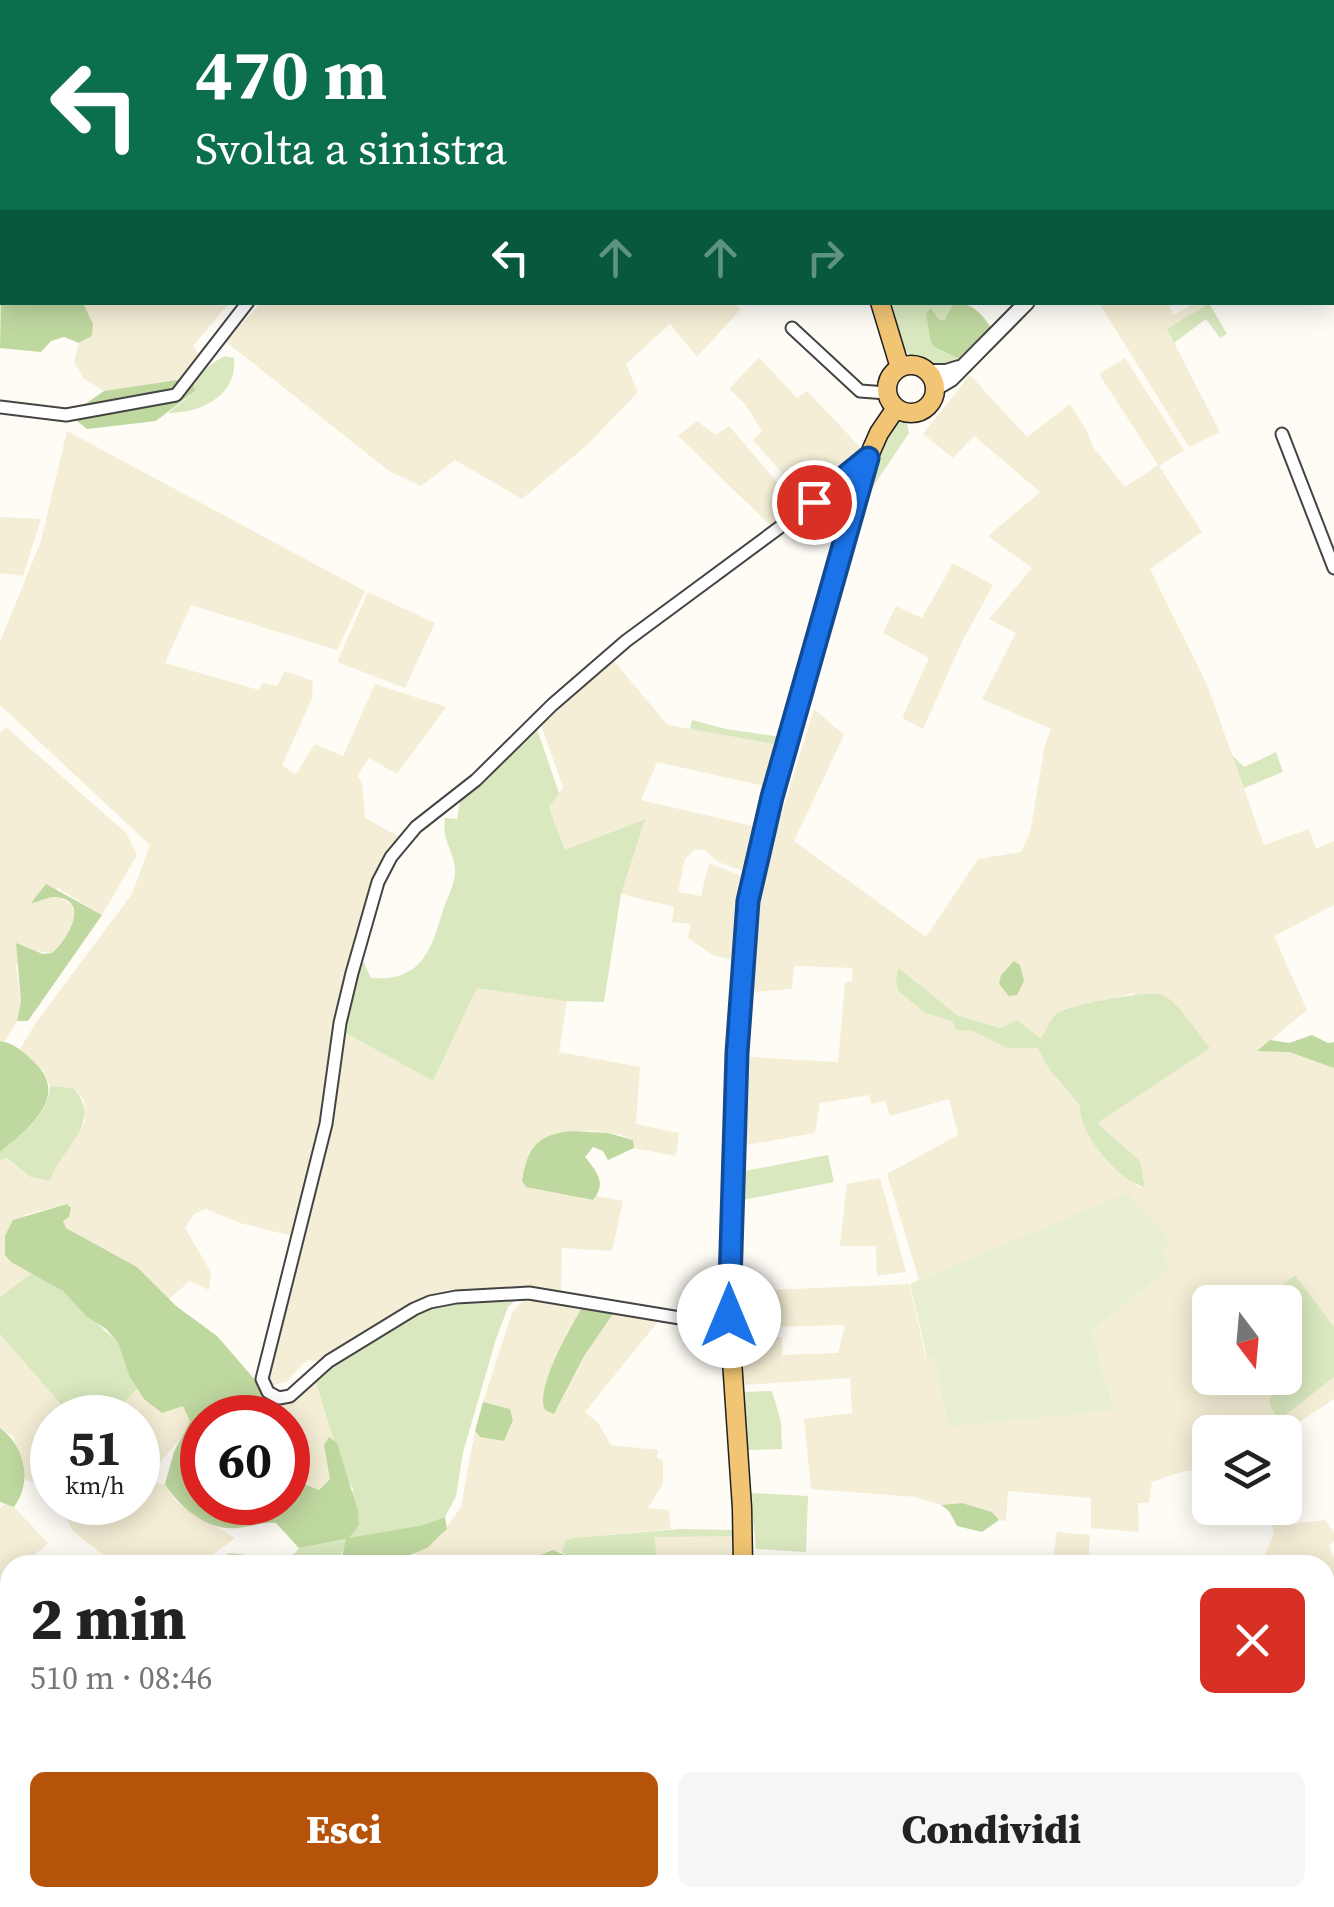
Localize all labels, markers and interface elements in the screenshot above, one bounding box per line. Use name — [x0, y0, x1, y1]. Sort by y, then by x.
text: 470 m — [195, 26, 387, 122]
icon: left — [30, 40, 160, 170]
text: Svolta a sinistra — [195, 117, 507, 179]
icon: left — [483, 230, 538, 285]
icon: ahead — [588, 230, 643, 285]
icon: ahead — [693, 230, 748, 285]
icon: right — [798, 230, 853, 285]
pin — [772, 460, 857, 545]
icon: arrive — [787, 475, 842, 530]
position arrow — [677, 1264, 781, 1368]
north arrow — [1192, 1285, 1302, 1395]
map controls — [1192, 1285, 1302, 1525]
speed limit sign: 60 — [180, 1395, 310, 1525]
text: 51 — [68, 1413, 122, 1482]
button: layers — [1192, 1415, 1302, 1525]
text: km/h — [65, 1468, 125, 1502]
text: 2 min — [30, 1577, 186, 1659]
button: close — [1200, 1588, 1305, 1693]
text: 510 m · 08:46 — [30, 1656, 212, 1700]
button: Esci — [30, 1772, 658, 1887]
button: Condividi — [678, 1772, 1305, 1887]

